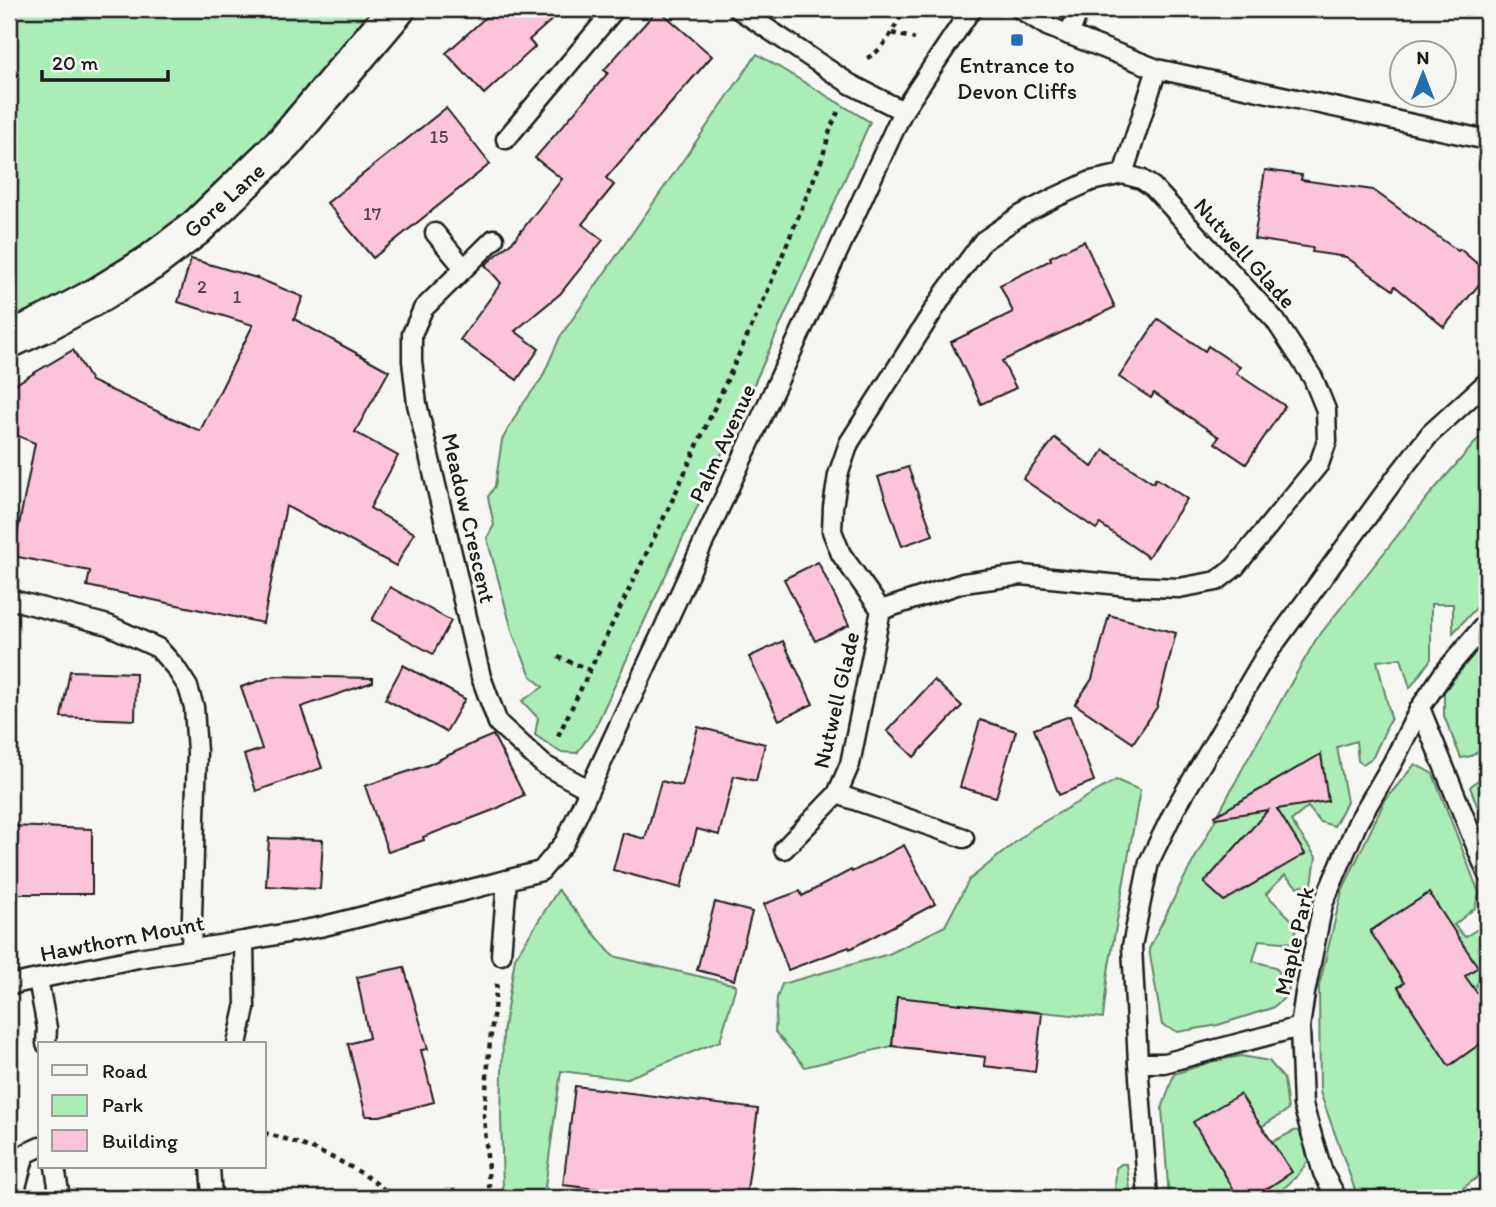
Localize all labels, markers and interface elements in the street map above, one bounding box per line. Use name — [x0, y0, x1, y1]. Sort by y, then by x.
marker: Entrance to Devon Cliffs — [1009, 32, 1025, 48]
scale bar — [42, 38, 168, 82]
north arrow — [1388, 38, 1458, 108]
text: N — [1417, 46, 1429, 69]
text: 20 m — [52, 50, 99, 75]
place label: Entrance to Devon Cliffs — [957, 51, 1077, 105]
house number: 15 — [430, 125, 448, 148]
street label: Gore Lane — [178, 156, 270, 244]
street label: Nutwell Glade — [1188, 192, 1302, 314]
house number: 17 — [363, 202, 381, 225]
house number: 2 — [197, 275, 207, 298]
house number: 1 — [233, 285, 242, 308]
street label: Palm Avenue — [682, 379, 762, 507]
street label: Meadow Crescent — [436, 430, 502, 606]
street label: Nutwell Glade — [807, 629, 865, 771]
street label: Maple Park — [1268, 884, 1320, 998]
street label: Hawthorn Mount — [37, 908, 207, 968]
legend — [38, 1042, 266, 1168]
text: Road — [102, 1058, 148, 1083]
text: Park — [102, 1092, 144, 1117]
text: Building — [102, 1128, 178, 1153]

